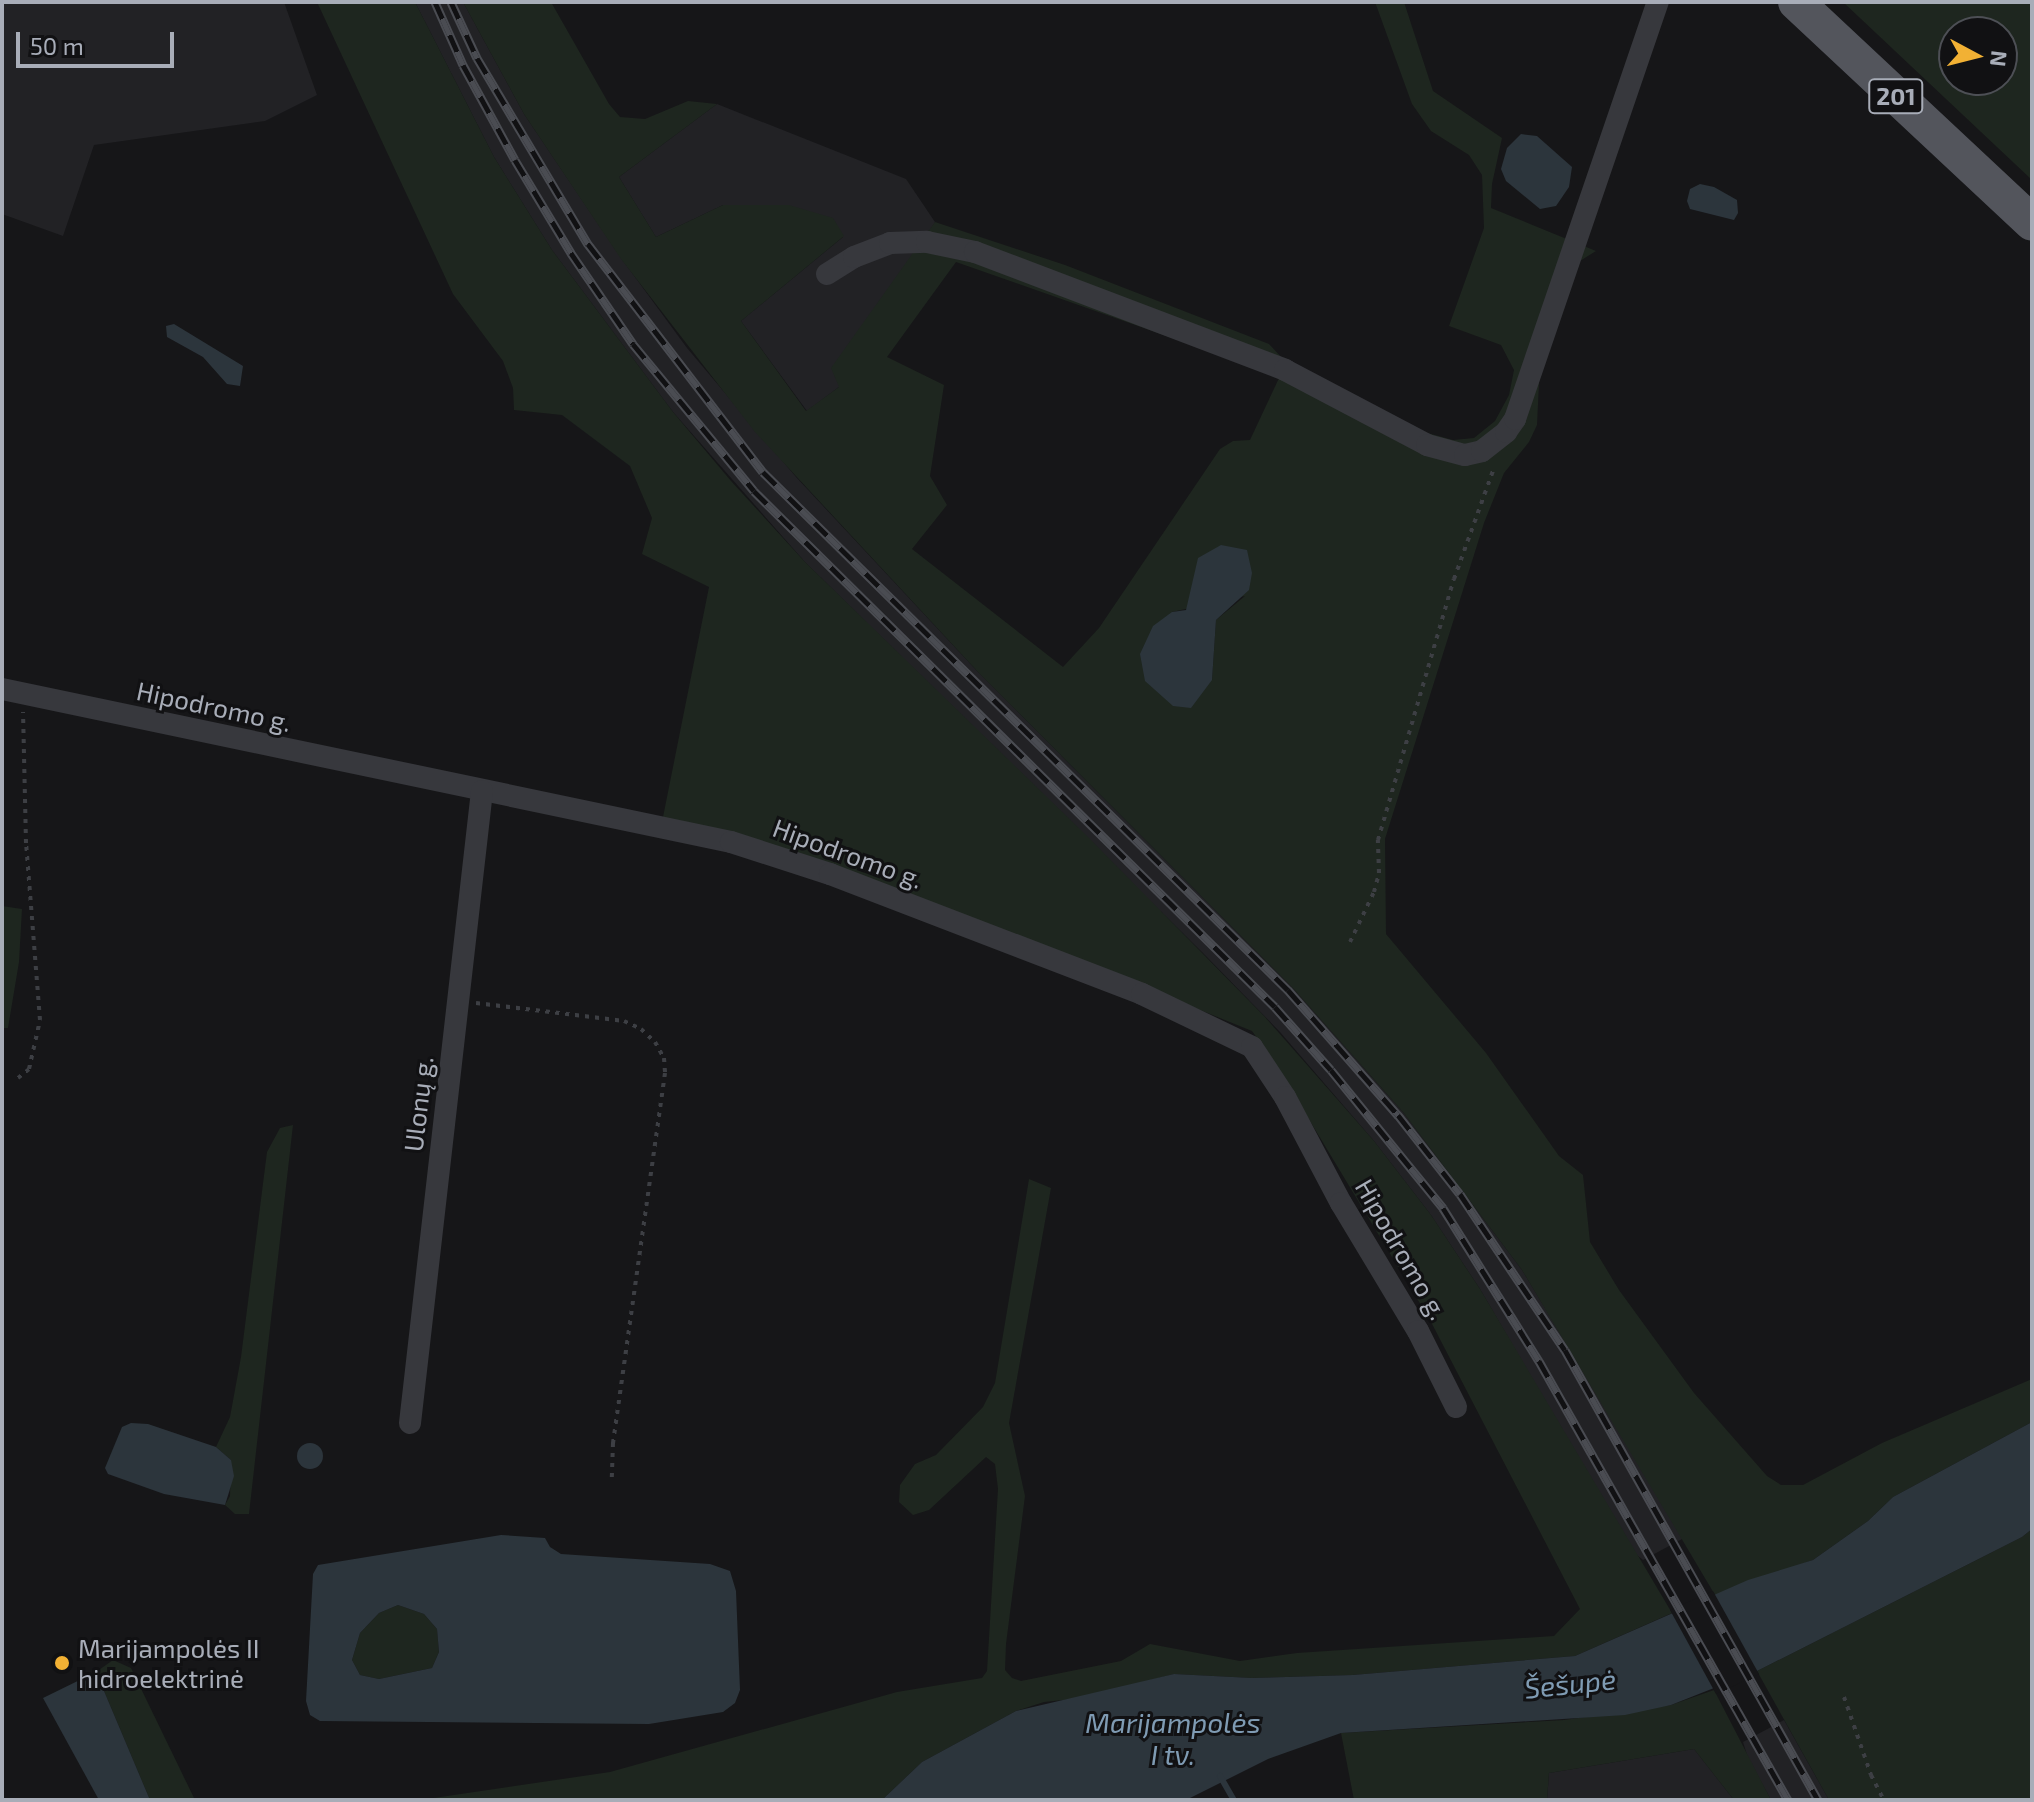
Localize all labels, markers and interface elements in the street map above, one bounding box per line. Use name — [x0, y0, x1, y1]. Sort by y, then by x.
scale bar — [20, 16, 178, 66]
north arrow — [1938, 16, 2018, 96]
text: 50 m — [30, 31, 84, 60]
text: N — [1986, 49, 2014, 68]
road number: 201 — [1868, 76, 1924, 116]
street label: Hipodromo g. — [134, 674, 294, 738]
street label: Hipodromo g. — [769, 811, 927, 895]
street label: Ulonų g. — [397, 1054, 439, 1154]
street label: Hipodromo g. — [1349, 1173, 1455, 1325]
place label: Marijampolės II hidroelektrinė — [78, 1632, 260, 1694]
marker: Marijampolės II hidroelektrinė — [53, 1654, 71, 1672]
water label: Šešupė — [1523, 1661, 1617, 1705]
water label: Marijampolės I tv. — [1085, 1705, 1261, 1771]

